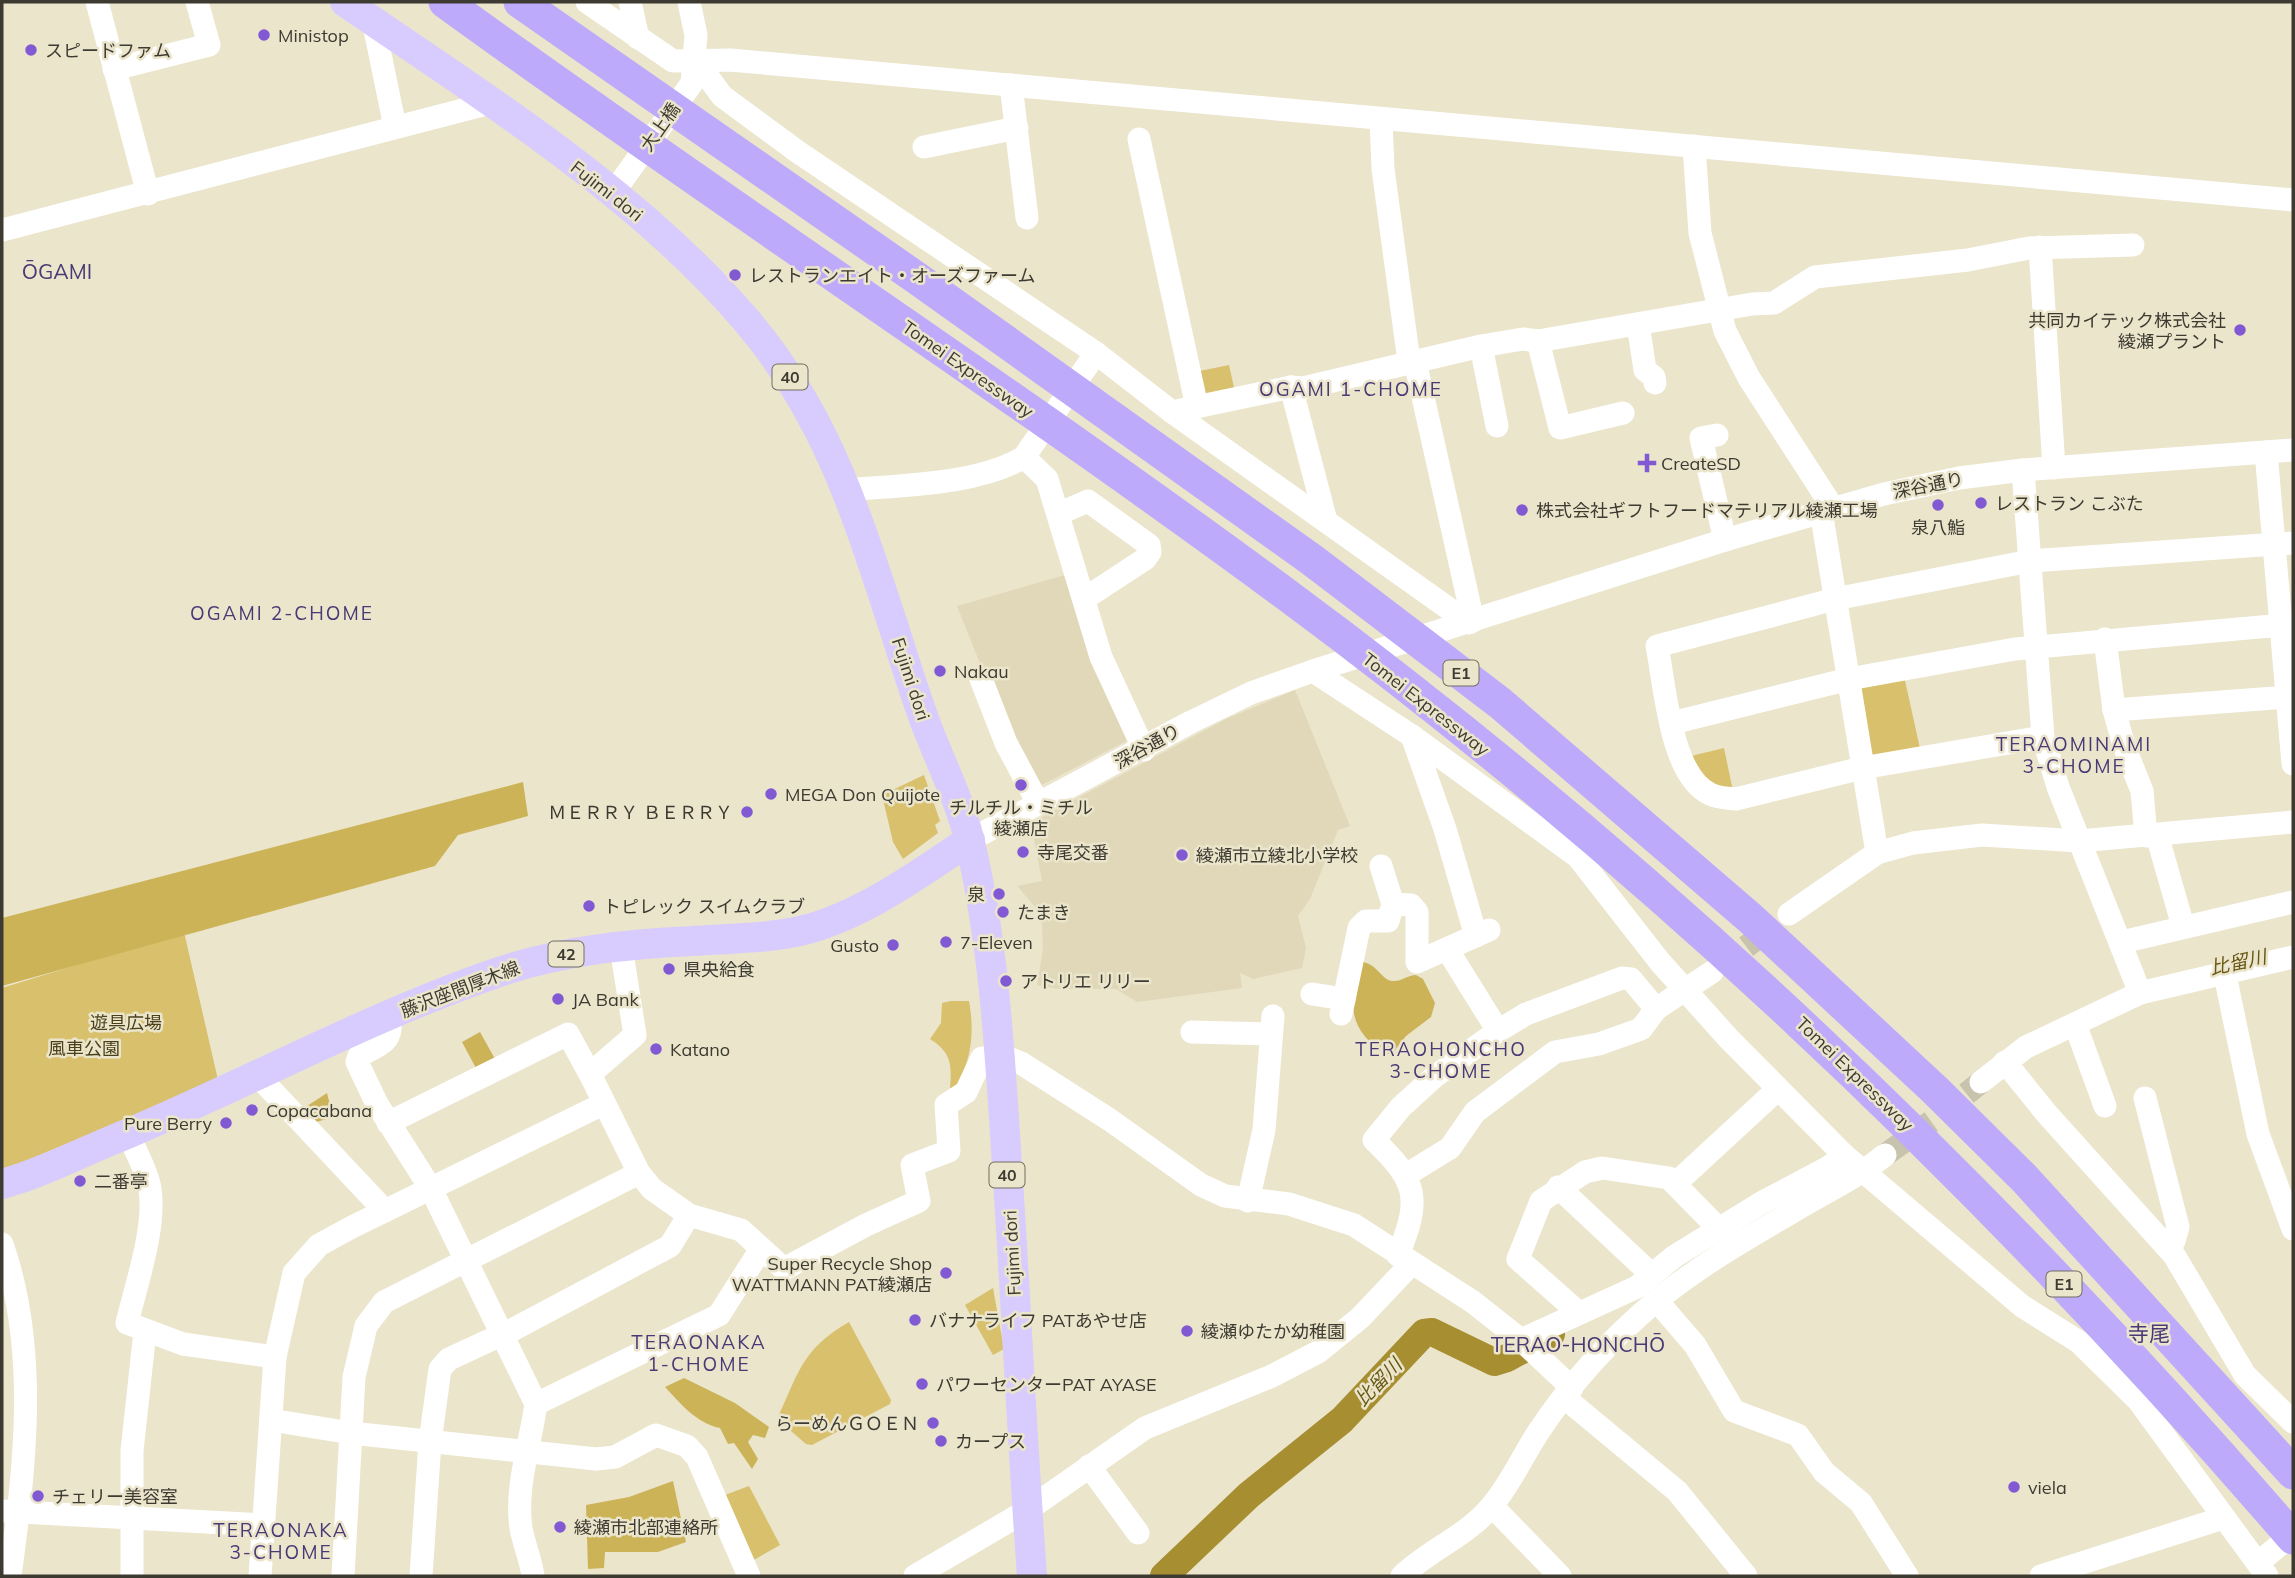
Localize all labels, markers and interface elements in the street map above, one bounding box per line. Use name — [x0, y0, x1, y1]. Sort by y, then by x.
place label: Ministop — [278, 24, 349, 47]
marker: Ministop — [256, 27, 272, 43]
place label: スピードファム — [45, 39, 171, 62]
marker: スピードファム — [23, 42, 39, 58]
street label: 大上橋 — [635, 98, 685, 156]
street label: Fujimi dori — [566, 156, 648, 226]
district label: ŌGAMI — [22, 258, 92, 284]
place label: レストランエイト・オーズファーム — [749, 264, 1036, 287]
marker: レストランエイト・オーズファーム — [727, 267, 743, 283]
place label: 共同カイテック株式会社 綾瀬プラント — [2028, 309, 2226, 353]
street label: Tomei Expressway — [898, 315, 1038, 423]
marker: 共同カイテック株式会社 綾瀬プラント — [2232, 322, 2248, 338]
road number: 40 — [772, 364, 808, 390]
district label: OGAMI 1-CHOME — [1259, 377, 1443, 401]
place label: CreateSD — [1661, 452, 1741, 475]
marker: CreateSD — [1639, 455, 1655, 471]
street label: 深谷通り — [1890, 467, 1966, 503]
place label: レストラン こぶた — [1995, 492, 2144, 515]
marker: レストラン こぶた — [1973, 495, 1989, 511]
marker: 泉八鮨 — [1930, 497, 1946, 513]
place label: 株式会社ギフトフードマテリアル綾瀬工場 — [1536, 499, 1878, 522]
marker: 株式会社ギフトフードマテリアル綾瀬工場 — [1514, 502, 1530, 518]
place label: 泉八鮨 — [1911, 516, 1965, 539]
district label: OGAMI 2-CHOME — [190, 601, 374, 625]
street label: Fujimi dori — [887, 635, 935, 723]
street label: Tomei Expressway — [1358, 647, 1494, 761]
place label: Nakau — [954, 660, 1009, 683]
road number: E1 — [1444, 660, 1478, 686]
marker: Nakau — [932, 663, 948, 679]
street label: 深谷通り — [1110, 718, 1184, 774]
district label: TERAOMINAMI 3-CHOME — [1996, 732, 2152, 778]
marker: チルチル・ミチル 綾瀬店 — [1013, 777, 1029, 793]
place label: MEGA Don Quijote — [785, 783, 940, 806]
marker: MEGA Don Quijote — [763, 786, 779, 802]
place label: チルチル・ミチル 綾瀬店 — [949, 796, 1093, 840]
place label: ＭＥＲＲＹ ＢＥＲＲＹ — [548, 801, 733, 824]
marker: ＭＥＲＲＹ ＢＥＲＲＹ — [739, 804, 755, 820]
place label: 寺尾交番 — [1037, 841, 1109, 864]
marker: 寺尾交番 — [1015, 844, 1031, 860]
place label: 綾瀬市立綾北小学校 — [1196, 844, 1358, 867]
marker: 綾瀬市立綾北小学校 — [1174, 847, 1190, 863]
place label: 泉 — [967, 883, 985, 906]
marker: 泉 — [991, 886, 1007, 902]
place label: トピレック スイムクラブ — [603, 895, 805, 918]
marker: トピレック スイムクラブ — [581, 898, 597, 914]
place label: たまき — [1017, 901, 1070, 924]
marker: たまき — [995, 904, 1011, 920]
place label: 7-Eleven — [960, 931, 1033, 954]
place label: Gusto — [830, 934, 879, 957]
marker: 7-Eleven — [938, 934, 954, 950]
marker: Gusto — [885, 937, 901, 953]
road number: 42 — [548, 942, 584, 966]
water label: 比留川 — [2208, 944, 2270, 980]
street label: 藤沢座間厚木線 — [397, 956, 523, 1022]
place label: 県央給食 — [683, 958, 755, 981]
marker: 県央給食 — [661, 961, 677, 977]
place label: アトリエ リリー — [1020, 970, 1151, 993]
marker: アトリエ リリー — [998, 973, 1014, 989]
place label: JA Bank — [572, 988, 639, 1011]
marker: JA Bank — [550, 991, 566, 1007]
park label: 遊具広場 — [90, 1011, 162, 1034]
street label: Tomei Expressway — [1791, 1012, 1919, 1136]
park label: 風車公園 — [48, 1037, 120, 1060]
district label: TERAOHONCHO 3-CHOME — [1355, 1037, 1527, 1083]
place label: Katano — [670, 1038, 730, 1061]
marker: Katano — [648, 1041, 664, 1057]
place label: Copacabana — [266, 1099, 372, 1122]
marker: Copacabana — [244, 1102, 260, 1118]
place label: Pure Berry — [124, 1112, 212, 1135]
marker: Pure Berry — [218, 1115, 234, 1131]
road number: 40 — [990, 1162, 1024, 1188]
place label: 二番亭 — [94, 1170, 148, 1193]
marker: 二番亭 — [72, 1173, 88, 1189]
street label: Fujimi dori — [998, 1210, 1026, 1296]
place label: Super Recycle Shop WATTMANN PAT綾瀬店 — [732, 1252, 932, 1296]
marker: Super Recycle Shop WATTMANN PAT綾瀬店 — [938, 1265, 954, 1281]
road number: E1 — [2046, 1272, 2082, 1296]
place label: バナナライフ PATあやせ店 — [929, 1309, 1147, 1332]
marker: バナナライフ PATあやせ店 — [907, 1312, 923, 1328]
place label: 綾瀬ゆたか幼稚園 — [1201, 1320, 1345, 1343]
district label: 寺尾 — [2128, 1320, 2170, 1346]
marker: 綾瀬ゆたか幼稚園 — [1179, 1323, 1195, 1339]
district label: TERAONAKA 1-CHOME — [631, 1330, 767, 1376]
district label: TERAO-HONCHŌ — [1491, 1331, 1665, 1357]
water label: 比留川 — [1350, 1352, 1408, 1411]
place label: パワーセンターPAT AYASE — [936, 1373, 1157, 1396]
marker: パワーセンターPAT AYASE — [914, 1376, 930, 1392]
place label: らーめんＧＯＥＮ — [775, 1412, 919, 1435]
marker: らーめんＧＯＥＮ — [925, 1415, 941, 1431]
place label: カープス — [955, 1430, 1026, 1453]
marker: カープス — [933, 1433, 949, 1449]
place label: viela — [2028, 1476, 2067, 1499]
marker: viela — [2006, 1479, 2022, 1495]
place label: チェリー美容室 — [52, 1485, 178, 1508]
marker: チェリー美容室 — [30, 1488, 46, 1504]
place label: 綾瀬市北部連絡所 — [574, 1516, 718, 1539]
district label: TERAONAKA 3-CHOME — [213, 1518, 349, 1564]
marker: 綾瀬市北部連絡所 — [552, 1519, 568, 1535]

